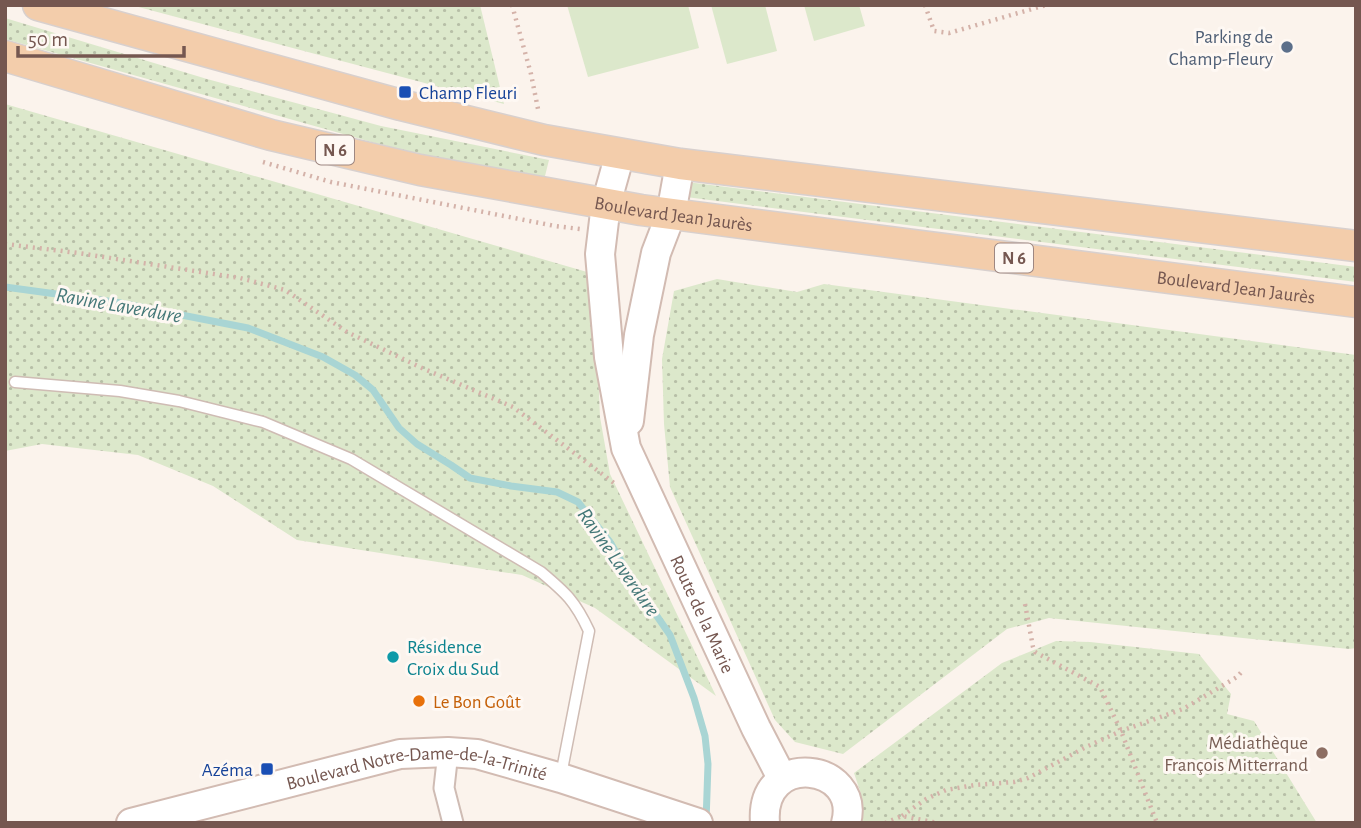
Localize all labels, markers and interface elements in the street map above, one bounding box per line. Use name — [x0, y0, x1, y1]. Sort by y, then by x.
scale bar — [18, 14, 184, 58]
place label: Parking de Champ-Fleury — [1169, 28, 1273, 69]
text: 50 m — [28, 29, 68, 50]
marker: Parking de Champ-Fleury — [1279, 39, 1295, 55]
marker: Champ Fleuri — [397, 84, 413, 100]
place label: Champ Fleuri — [419, 84, 517, 103]
road number: N 6 — [316, 135, 354, 164]
street label: Boulevard Jean Jaurès — [593, 194, 754, 235]
road number: N 6 — [995, 244, 1033, 272]
street label: Boulevard Jean Jaurès — [1155, 268, 1316, 308]
water label: Ravine Laverdure — [55, 284, 183, 327]
water label: Ravine Laverdure — [574, 504, 664, 620]
street label: Route de la Marie — [666, 552, 737, 676]
place label: Résidence Croix du Sud — [407, 638, 499, 679]
marker: Résidence Croix du Sud — [385, 649, 401, 665]
marker: Le Bon Goût — [411, 693, 427, 709]
place label: Le Bon Goût — [433, 693, 521, 712]
place label: Médiathèque François Mitterrand — [1164, 734, 1308, 775]
street label: Boulevard Notre-Dame-de-la-Trinité — [284, 744, 549, 794]
marker: Médiathèque François Mitterrand — [1314, 745, 1330, 761]
place label: Azéma — [202, 761, 253, 780]
marker: Azéma — [259, 761, 275, 777]

